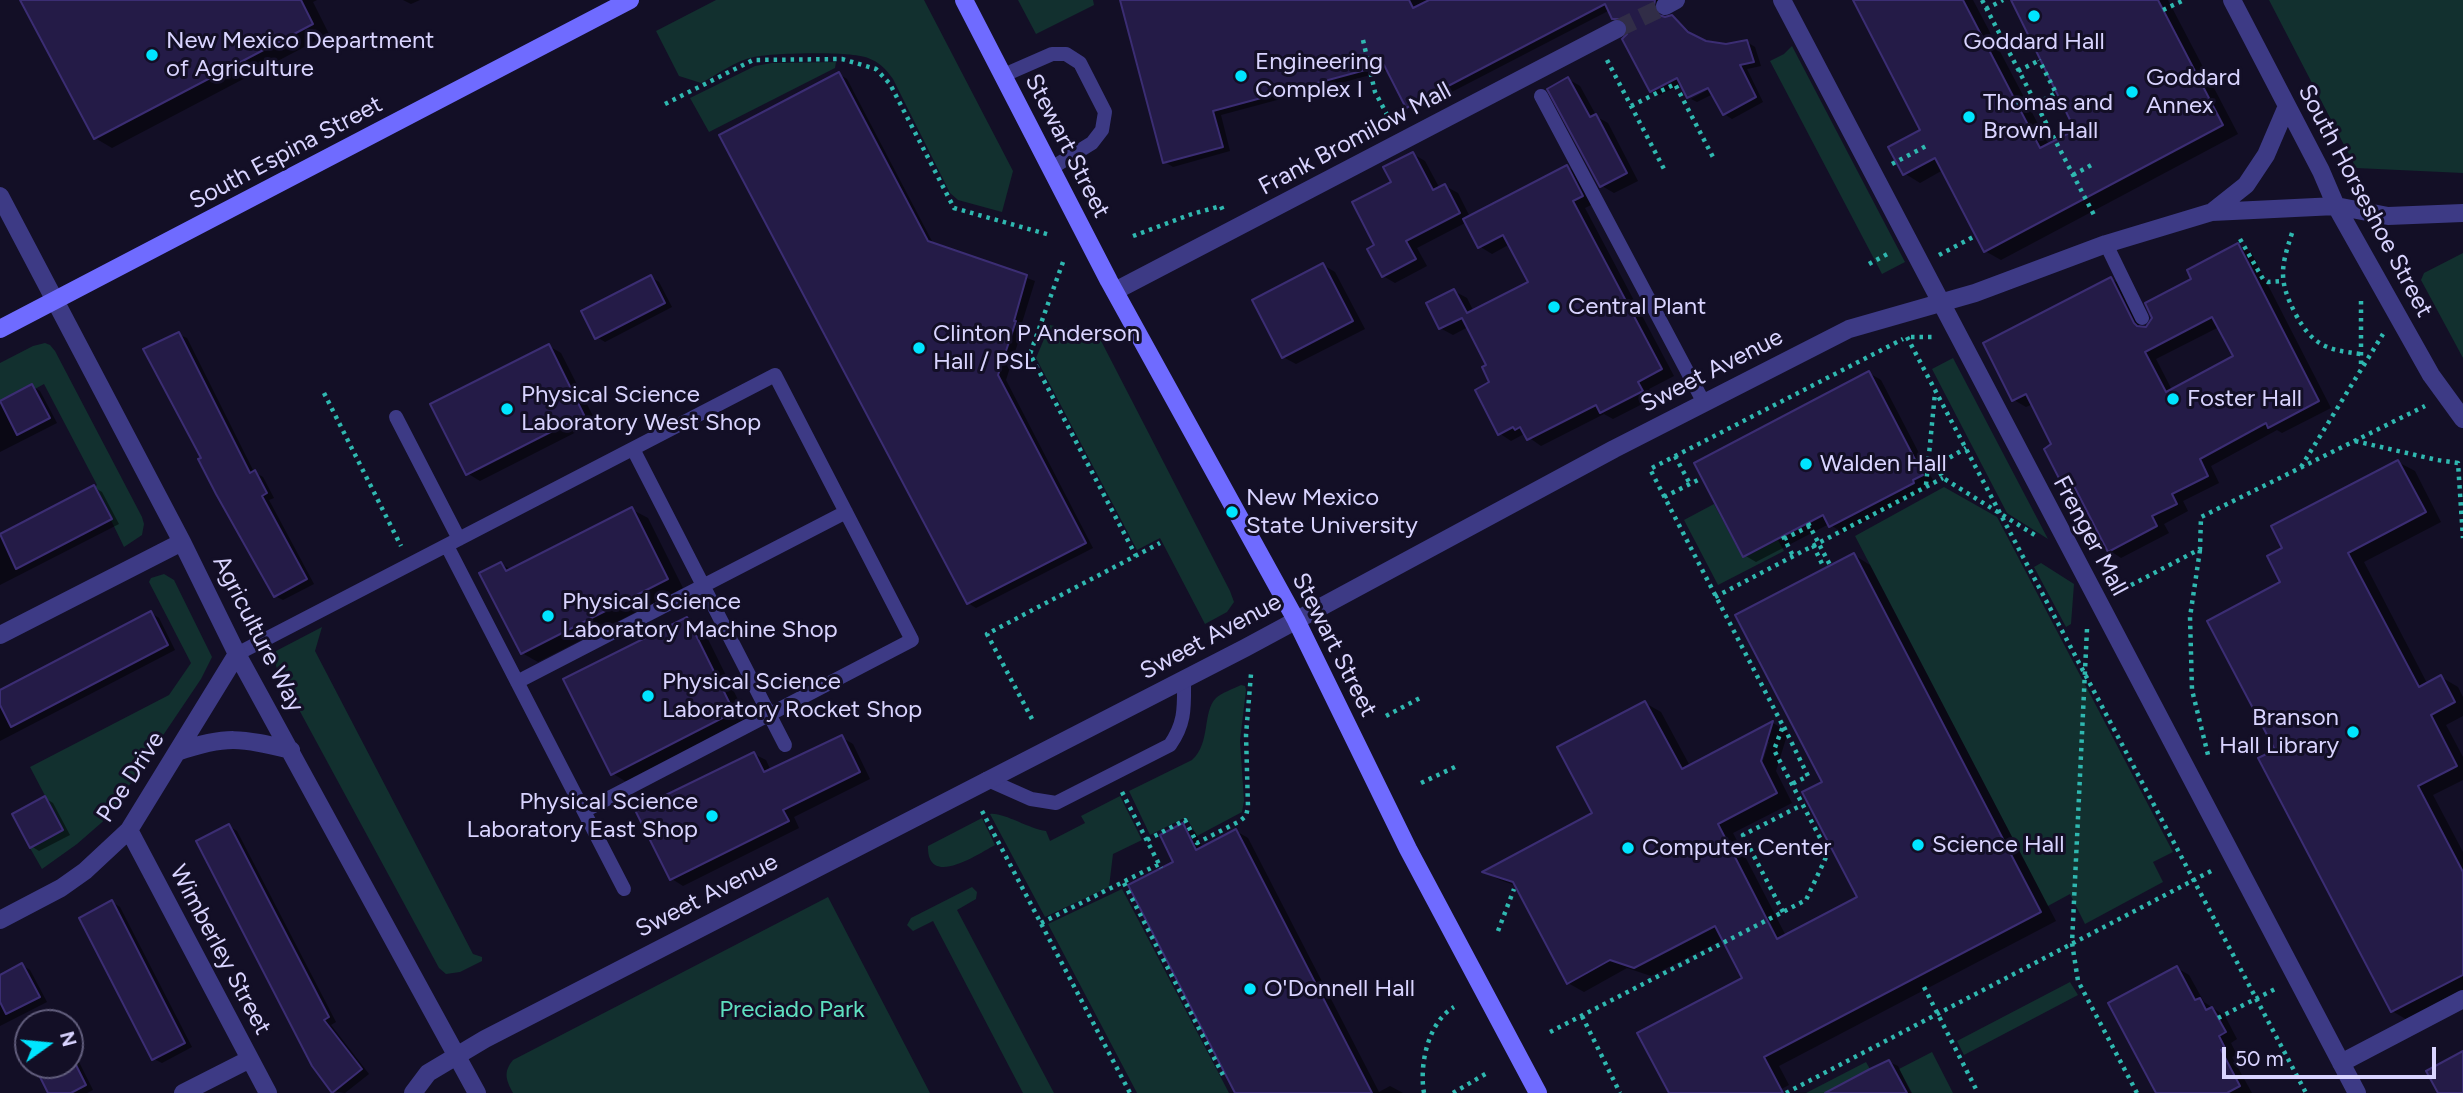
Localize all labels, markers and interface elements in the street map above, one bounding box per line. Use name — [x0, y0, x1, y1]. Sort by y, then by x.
marker: Goddard Hall — [2026, 8, 2042, 24]
place label: New Mexico Department of Agriculture — [166, 27, 434, 83]
place label: Goddard Hall — [1963, 28, 2105, 56]
marker: New Mexico Department of Agriculture — [144, 47, 160, 63]
place label: Engineering Complex I — [1255, 48, 1383, 104]
place label: Goddard Annex — [2146, 64, 2241, 120]
marker: Engineering Complex I — [1233, 68, 1249, 84]
street label: Stewart Street — [1018, 69, 1116, 223]
street label: Frank Bromilow Mall — [1254, 76, 1456, 202]
street label: South Horseshoe Street — [2291, 80, 2439, 322]
marker: Goddard Annex — [2124, 84, 2140, 100]
place label: Thomas and Brown Hall — [1983, 89, 2113, 145]
street label: South Espina Street — [185, 90, 387, 216]
marker: Thomas and Brown Hall — [1961, 109, 1977, 125]
place label: Central Plant — [1568, 293, 1706, 321]
marker: Central Plant — [1546, 299, 1562, 315]
place label: Clinton P Anderson Hall / PSL — [933, 320, 1140, 376]
street label: Sweet Avenue — [1636, 323, 1788, 419]
marker: Clinton P Anderson Hall / PSL — [911, 340, 927, 356]
place label: Physical Science Laboratory West Shop — [521, 381, 761, 437]
place label: Foster Hall — [2187, 385, 2302, 413]
marker: Foster Hall — [2165, 391, 2181, 407]
marker: Physical Science Laboratory West Shop — [499, 401, 515, 417]
place label: Walden Hall — [1820, 450, 1947, 478]
marker: Walden Hall — [1798, 456, 1814, 472]
street label: Frenger Mall — [2046, 471, 2134, 601]
place label: New Mexico State University — [1246, 484, 1418, 540]
marker: New Mexico State University — [1224, 504, 1240, 520]
street label: Agriculture Way — [206, 551, 310, 717]
street label: Stewart Street — [1285, 568, 1383, 722]
place label: Physical Science Laboratory Machine Shop — [562, 588, 838, 644]
street label: Sweet Avenue — [1136, 588, 1286, 686]
marker: Physical Science Laboratory Machine Shop — [540, 608, 556, 624]
place label: Physical Science Laboratory Rocket Shop — [662, 668, 922, 724]
marker: Physical Science Laboratory Rocket Shop — [640, 688, 656, 704]
place label: Branson Hall Library — [2219, 704, 2339, 760]
marker: Branson Hall Library — [2345, 724, 2361, 740]
street label: Poe Drive — [91, 726, 171, 828]
place label: Physical Science Laboratory East Shop — [466, 788, 698, 844]
marker: Physical Science Laboratory East Shop — [704, 808, 720, 824]
place label: Science Hall — [1932, 831, 2065, 859]
place label: Computer Center — [1642, 834, 1831, 862]
marker: Science Hall — [1910, 837, 1926, 853]
marker: Computer Center — [1620, 840, 1636, 856]
street label: Sweet Avenue — [631, 848, 783, 944]
street label: Wimberley Street — [163, 860, 277, 1040]
place label: O'Donnell Hall — [1264, 975, 1415, 1003]
marker: O'Donnell Hall — [1242, 981, 1258, 997]
park label: Preciado Park — [719, 996, 865, 1024]
north arrow — [14, 1009, 84, 1079]
text: N — [55, 1029, 81, 1049]
scale bar — [2225, 1034, 2438, 1078]
text: 50 m — [2235, 1046, 2284, 1071]

